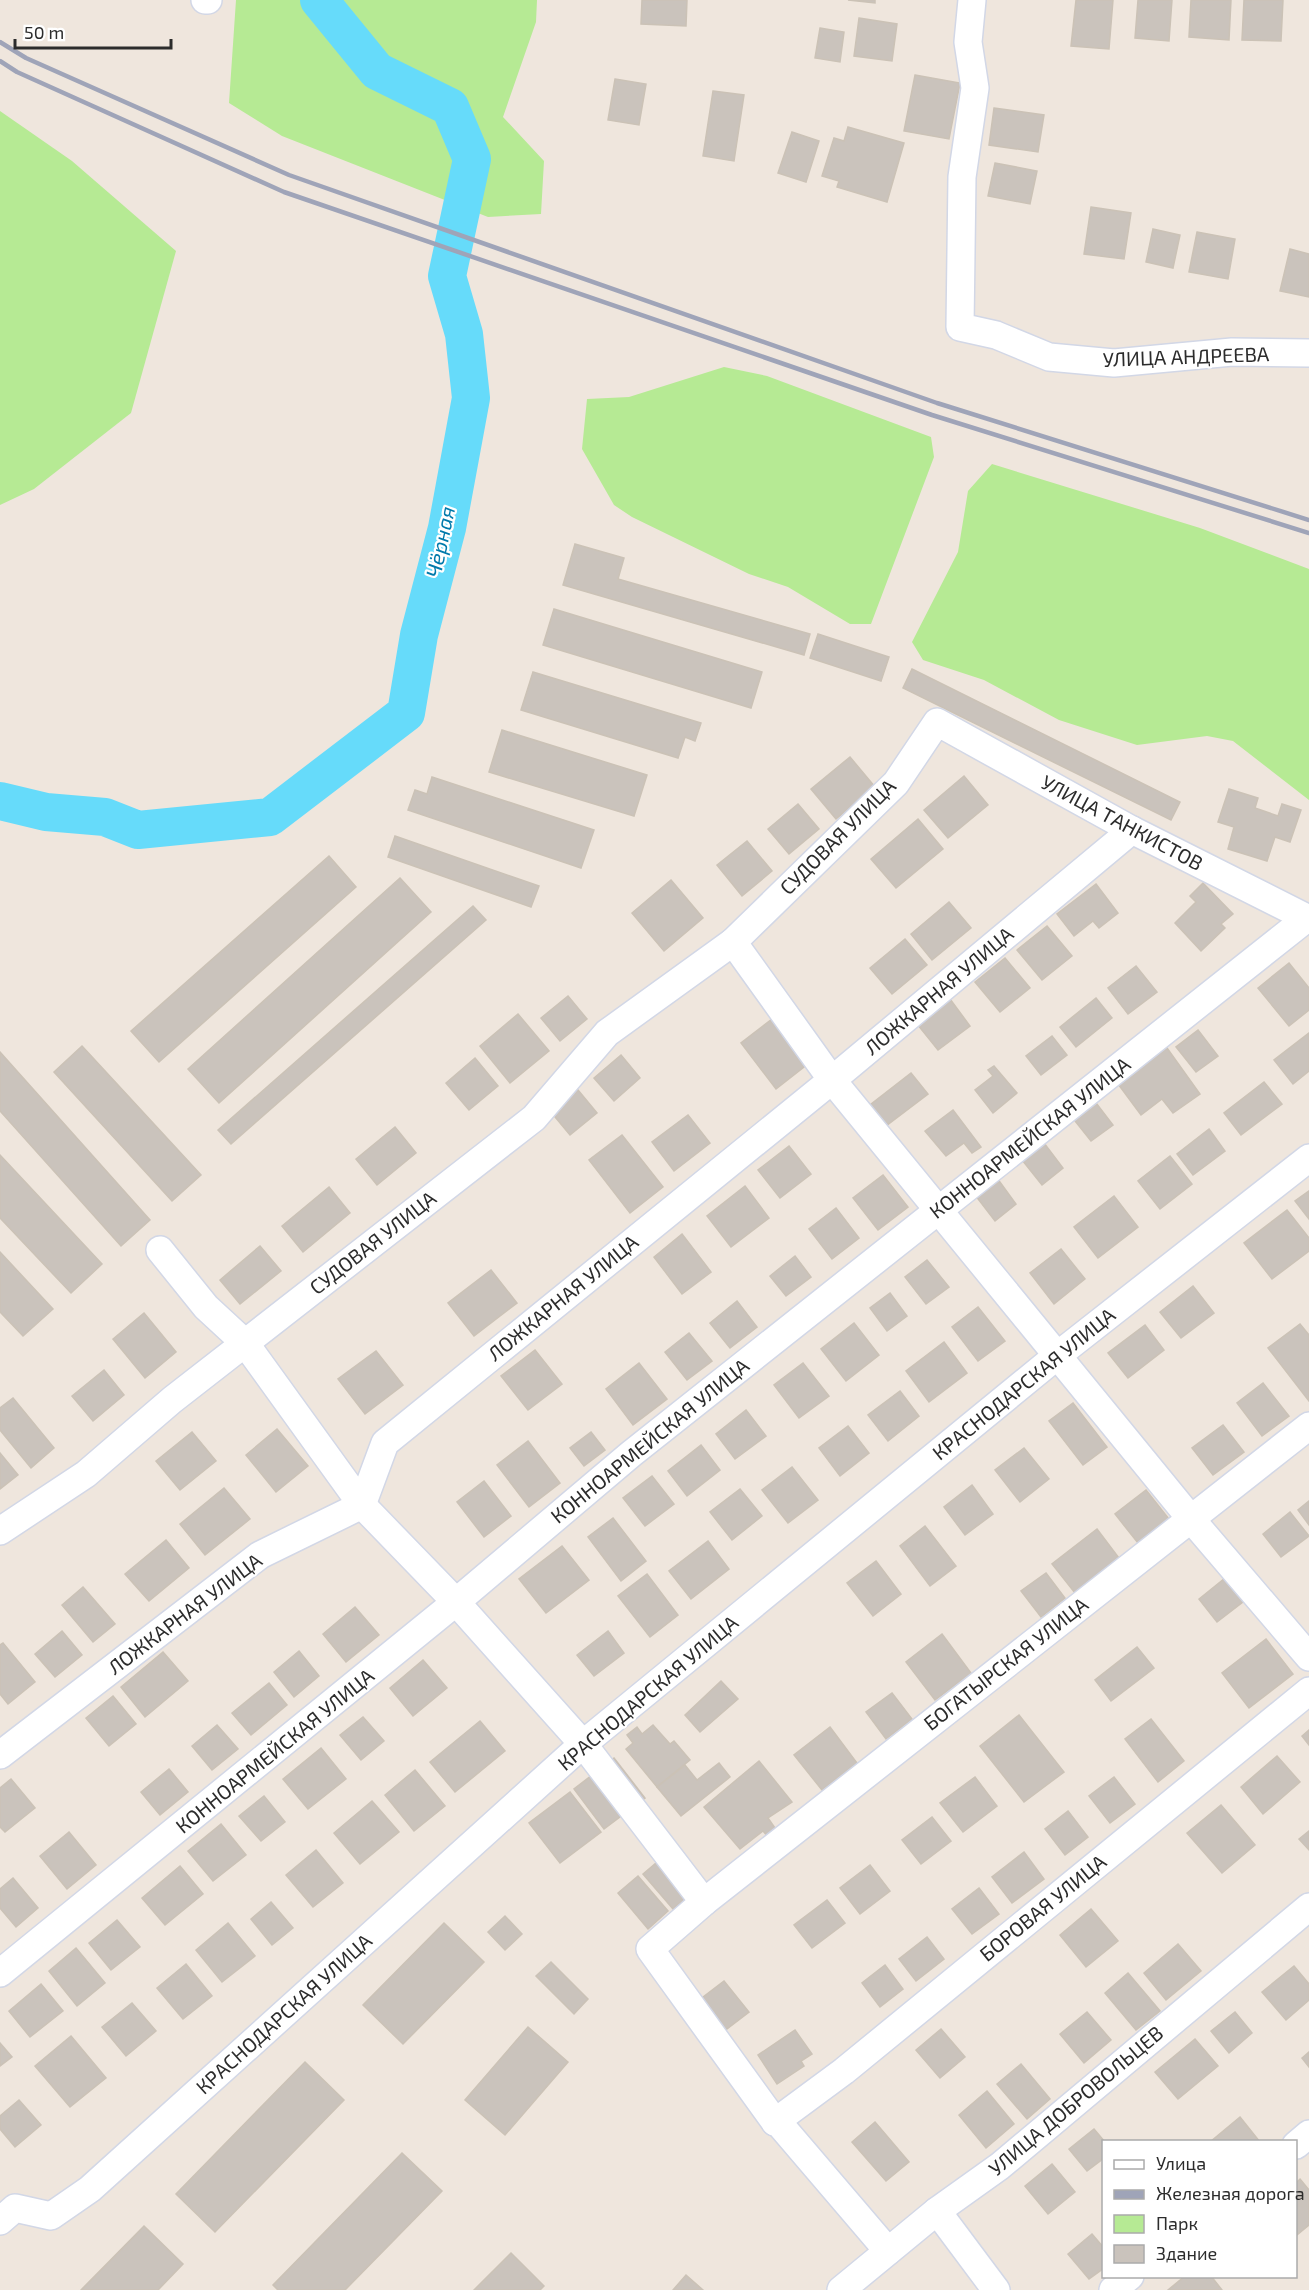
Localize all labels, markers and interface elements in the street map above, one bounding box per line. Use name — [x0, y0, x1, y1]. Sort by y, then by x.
scale bar — [15, 12, 171, 50]
text: 50 m — [24, 21, 64, 43]
street label: УЛИЦА АНДРЕЕВА — [1102, 341, 1270, 371]
water label: Чёрная — [420, 504, 459, 580]
street label: УЛИЦА ТАНКИСТОВ — [1038, 769, 1207, 875]
street label: СУДОВАЯ УЛИЦА — [774, 773, 901, 899]
street label: ЛОЖКАРНАЯ УЛИЦА — [859, 921, 1018, 1059]
street label: КОННОАРМЕЙСКАЯ УЛИЦА — [924, 1051, 1135, 1223]
street label: СУДОВАЯ УЛИЦА — [304, 1185, 441, 1299]
street label: ЛОЖКАРНАЯ УЛИЦА — [482, 1229, 643, 1365]
street label: КРАСНОДАРСКАЯ УЛИЦА — [927, 1302, 1120, 1464]
street label: КОННОАРМЕЙСКАЯ УЛИЦА — [545, 1353, 754, 1528]
street label: ЛОЖКАРНАЯ УЛИЦА — [103, 1547, 267, 1679]
street label: БОГАТЫРСКАЯ УЛИЦА — [919, 1591, 1093, 1735]
street label: КРАСНОДАРСКАЯ УЛИЦА — [552, 1609, 743, 1775]
street label: КОННОАРМЕЙСКАЯ УЛИЦА — [170, 1663, 379, 1838]
street label: БОРОВАЯ УЛИЦА — [974, 1849, 1111, 1965]
street label: КРАСНОДАРСКАЯ УЛИЦА — [191, 1928, 377, 2098]
street label: УЛИЦА ДОБРОВОЛЬЦЕВ — [983, 2020, 1167, 2180]
legend — [1102, 2140, 1297, 2278]
text: Улица — [1156, 2152, 1206, 2174]
text: Железная дорога — [1156, 2182, 1305, 2204]
text: Парк — [1156, 2212, 1198, 2234]
text: Здание — [1156, 2242, 1217, 2264]

